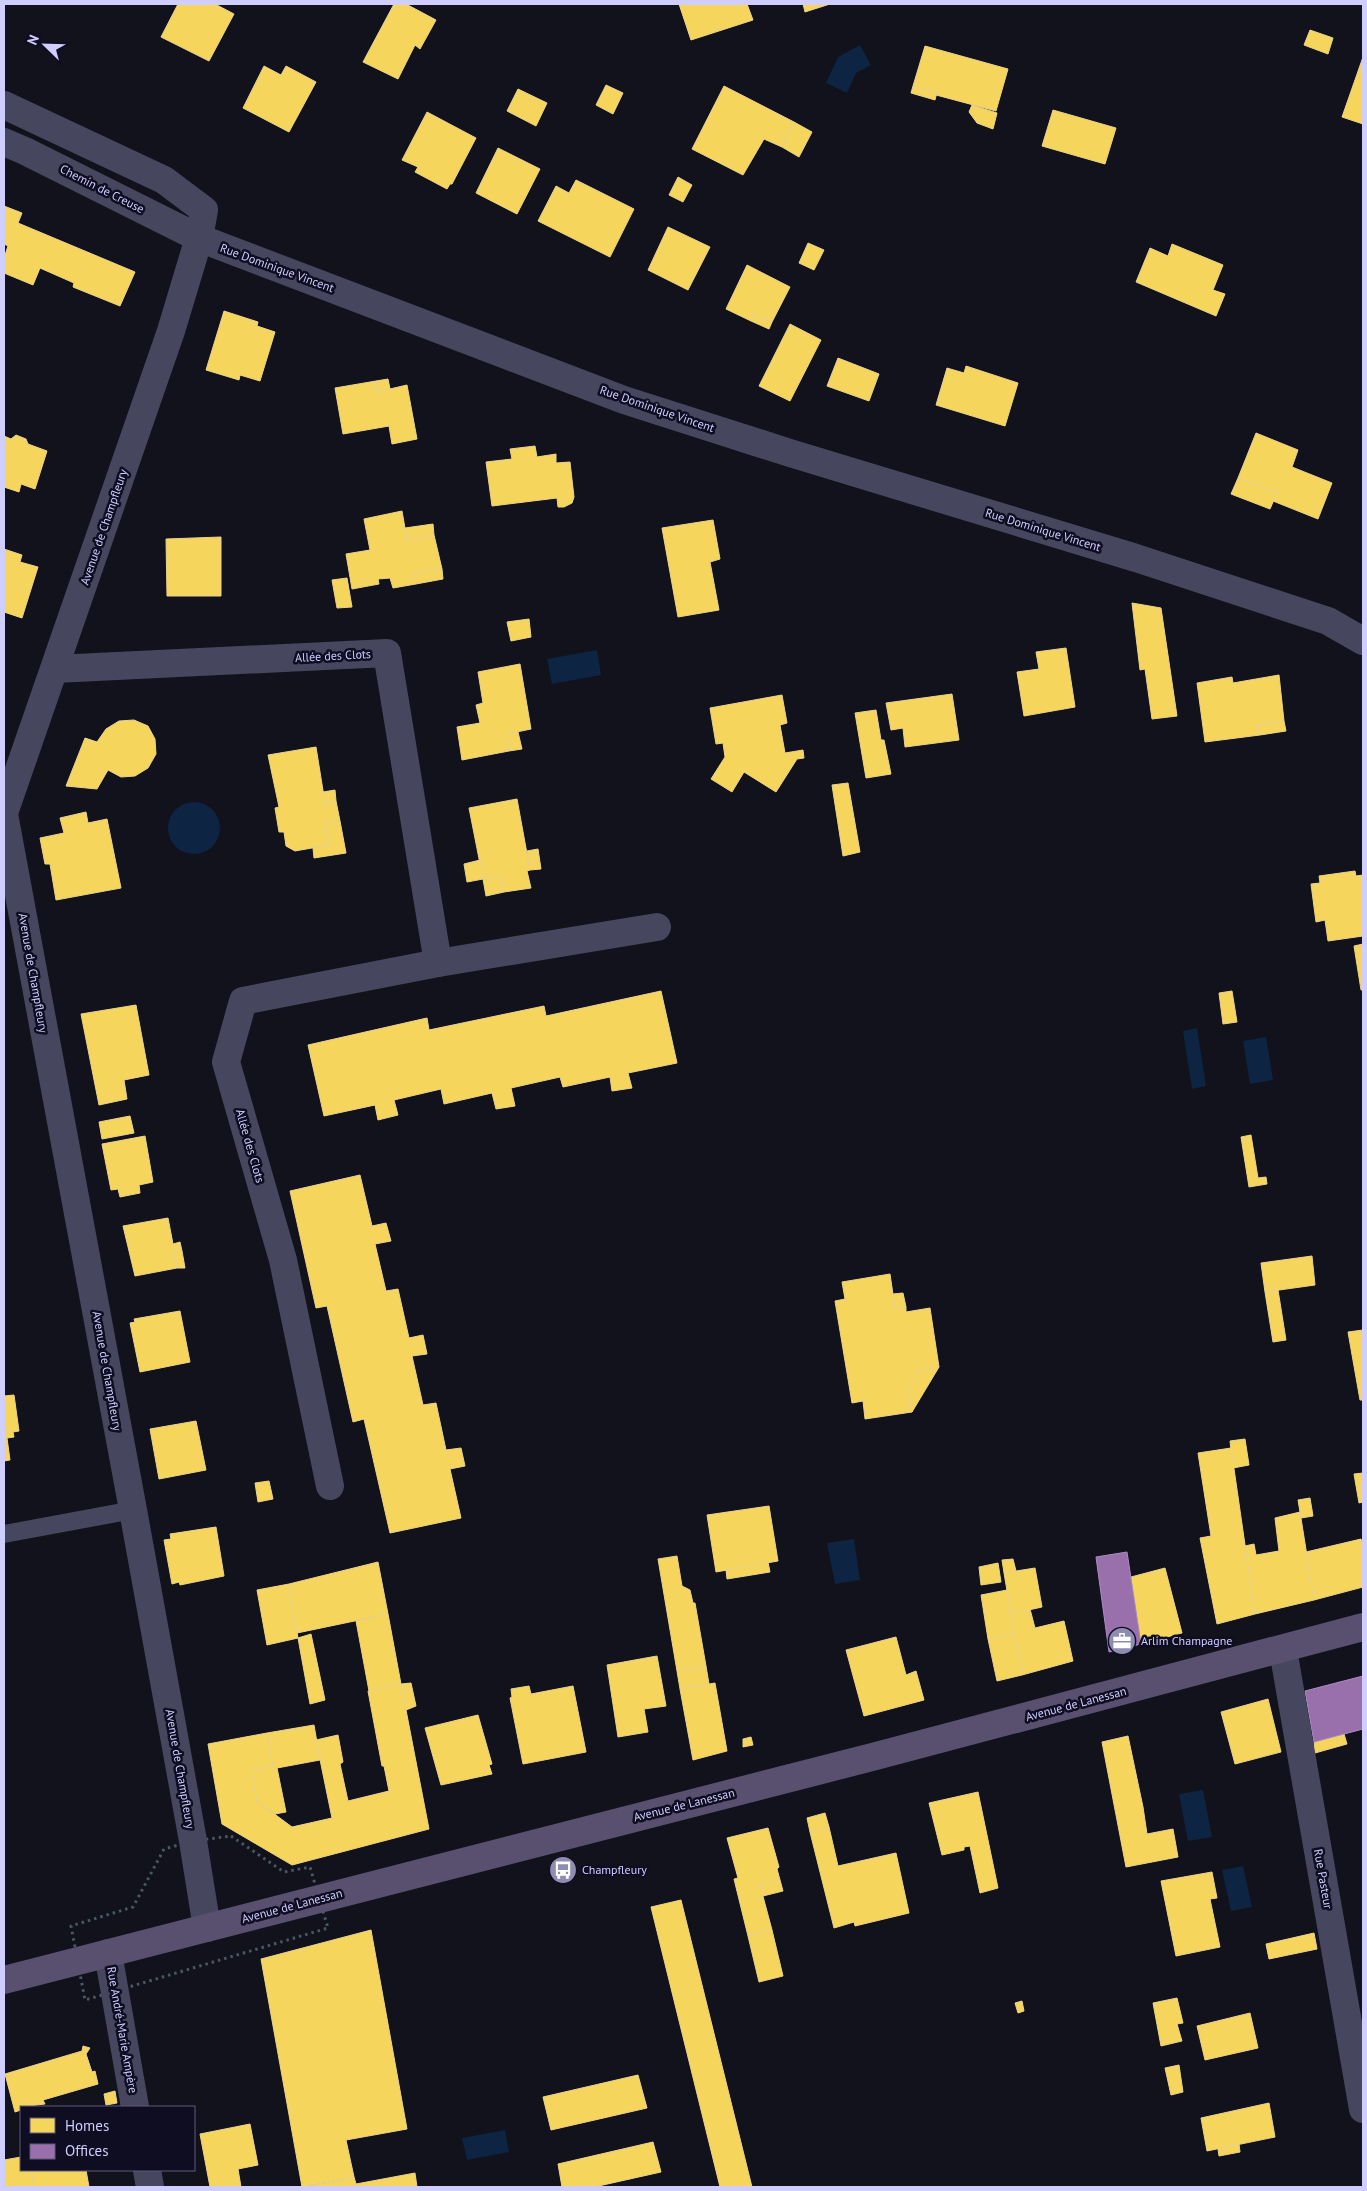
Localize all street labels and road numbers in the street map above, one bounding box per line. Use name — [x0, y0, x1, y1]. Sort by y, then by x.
street label: Chemin de Creuse — [58, 161, 147, 216]
street label: Rue Dominique Vincent — [218, 240, 336, 295]
street label: Rue Dominique Vincent — [598, 382, 716, 435]
street label: Avenue de Champfleury — [77, 467, 130, 587]
street label: Rue Dominique Vincent — [984, 505, 1103, 554]
street label: Allée des Clots — [295, 646, 371, 665]
street label: Avenue de Champfleury — [16, 912, 51, 1034]
street label: Allée des Clots — [233, 1107, 268, 1184]
street label: Avenue de Champfleury — [90, 1310, 125, 1432]
street label: Avenue de Lanessan — [1024, 1683, 1128, 1724]
street label: Avenue de Champfleury — [163, 1708, 198, 1830]
street label: Avenue de Lanessan — [632, 1785, 736, 1824]
street label: Rue Pasteur — [1311, 1848, 1336, 1910]
street label: Avenue de Lanessan — [240, 1885, 344, 1926]
street label: Rue André-Marie Ampère — [104, 1966, 141, 2094]

